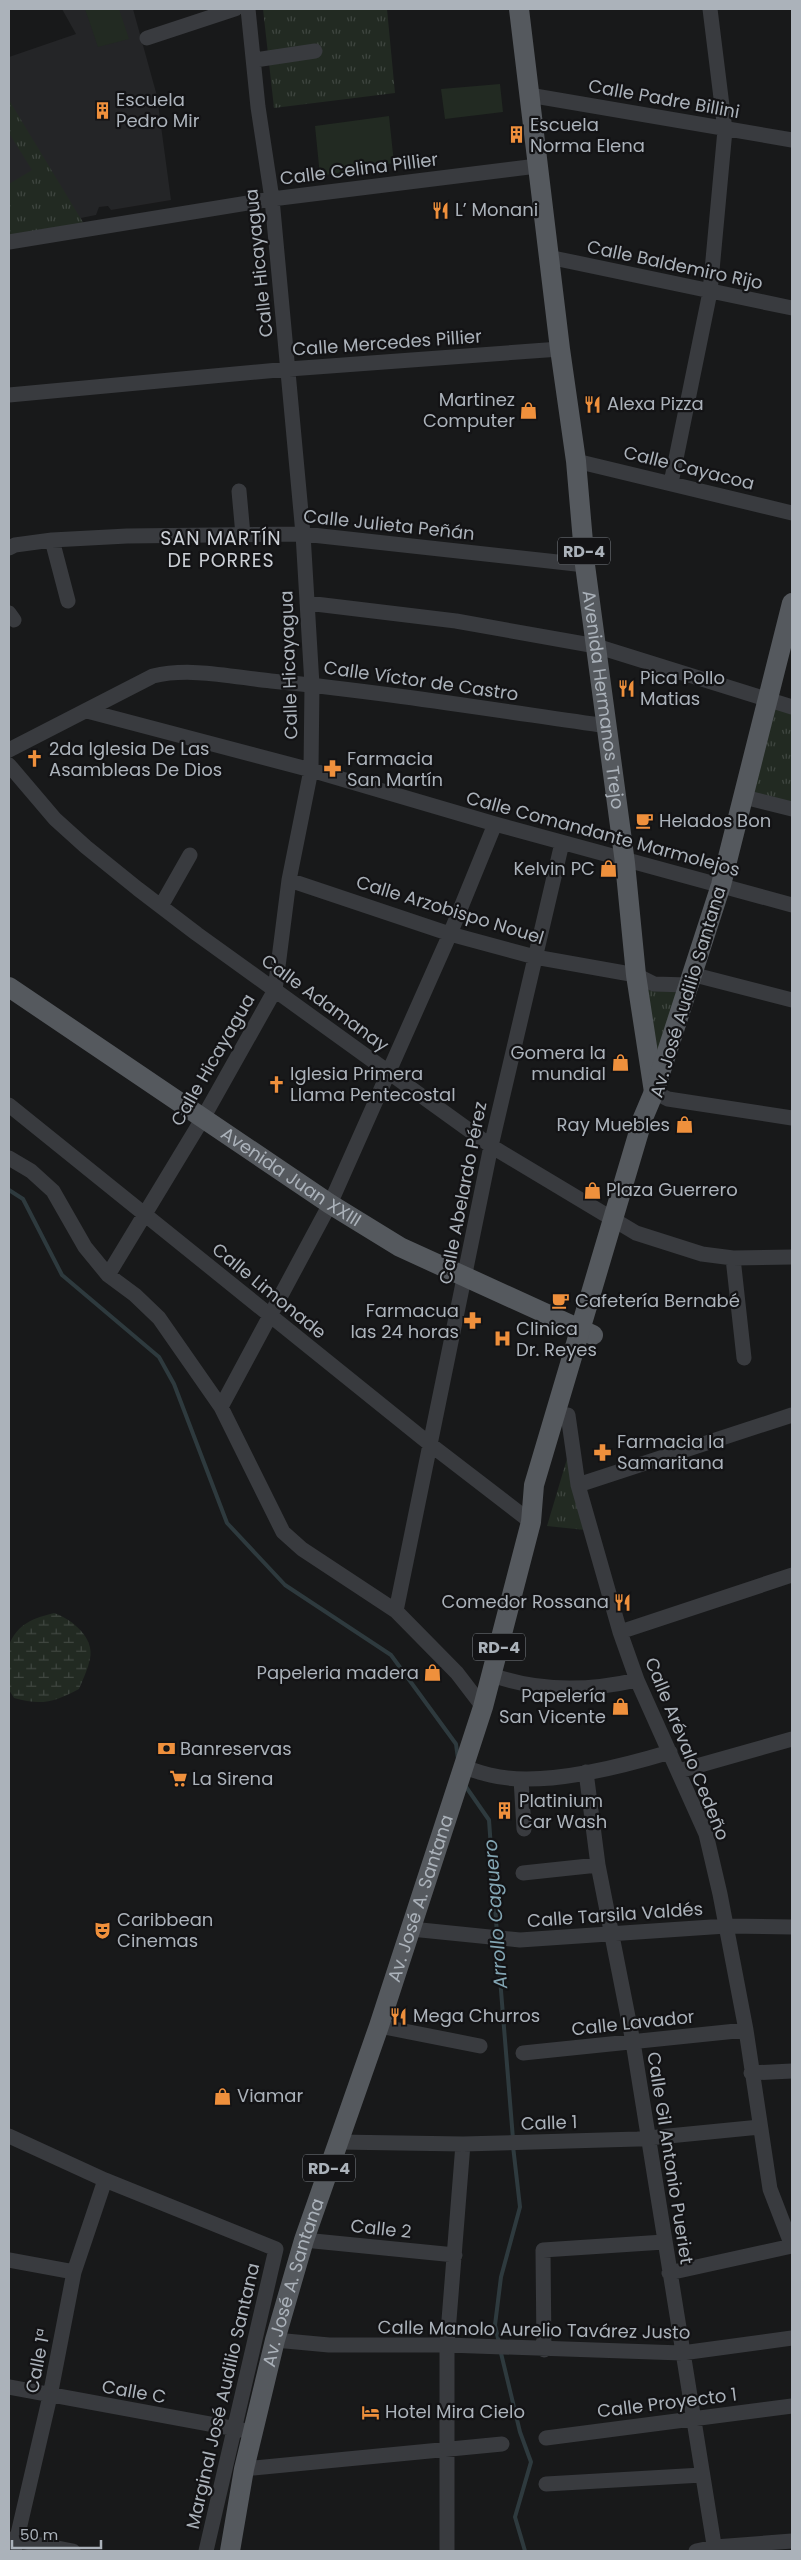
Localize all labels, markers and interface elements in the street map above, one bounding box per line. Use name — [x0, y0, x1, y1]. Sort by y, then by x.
street label: Calle Padre Billini — [587, 73, 742, 124]
place label: Escuela Pedro Mir — [116, 87, 200, 133]
building icon: Escuela Pedro Mir — [92, 100, 112, 120]
place label: Escuela Norma Elena — [530, 112, 645, 158]
building icon: Escuela Norma Elena — [506, 125, 526, 145]
street label: Calle Celina Pillier — [278, 146, 440, 191]
street label: Calle Hicayagua — [238, 188, 279, 338]
place label: L’ Monani — [455, 197, 538, 222]
restaurant icon: L’ Monani — [431, 200, 451, 220]
street label: Calle Baldemiro Rijo — [585, 234, 765, 295]
street label: Calle Mercedes Pillier — [291, 323, 483, 362]
place label: Martinez Computer — [423, 387, 515, 433]
place label: Alexa Pizza — [607, 391, 704, 416]
restaurant icon: Alexa Pizza — [583, 394, 603, 414]
shop icon: Martinez Computer — [519, 400, 539, 420]
street label: Calle Cayacoa — [621, 439, 757, 496]
street label: Calle Julieta Peñán — [302, 503, 476, 546]
district label: SAN MARTÍN DE PORRES — [160, 525, 282, 574]
road number: RD-4 — [558, 538, 610, 564]
street label: Avenida Hermanos Trejo — [577, 589, 631, 811]
street label: Calle Hicayagua — [273, 590, 304, 740]
street label: Calle Víctor de Castro — [322, 654, 520, 707]
place label: Pica Pollo Matias — [640, 665, 725, 711]
restaurant icon: Pica Pollo Matias — [616, 678, 636, 698]
place label: 2da Iglesia De Las Asambleas De Dios — [49, 736, 222, 782]
place label: Farmacia San Martín — [347, 746, 443, 792]
church icon: 2da Iglesia De Las Asambleas De Dios — [25, 749, 45, 769]
pharmacy icon: Farmacia San Martín — [323, 759, 343, 779]
street label: Calle Comandante Marmolejos — [464, 785, 743, 882]
place label: Helados Bon — [659, 808, 771, 833]
cafe icon: Helados Bon — [635, 811, 655, 831]
place label: Kelvin PC — [513, 856, 595, 881]
shop icon: Kelvin PC — [599, 859, 619, 879]
street label: Calle Arzobispo Nouel — [353, 869, 547, 950]
street label: Av. José Audilio Santana — [644, 883, 732, 1100]
street label: Calle Adamanay — [257, 948, 394, 1057]
street label: Calle Hicayagua — [164, 989, 261, 1131]
place label: Gomera la mundial — [510, 1040, 606, 1086]
shop icon: Gomera la mundial — [610, 1053, 630, 1073]
place label: Iglesia Primera Llama Pentecostal — [290, 1061, 456, 1107]
church icon: Iglesia Primera Llama Pentecostal — [266, 1074, 286, 1094]
street label: Calle Abelardo Pérez — [433, 1099, 493, 1286]
place label: Ray Muebles — [557, 1112, 670, 1137]
shop icon: Ray Muebles — [674, 1115, 694, 1135]
street label: Avenida Juan XXIII — [216, 1121, 366, 1232]
place label: Plaza Guerrero — [606, 1177, 738, 1202]
shop icon: Plaza Guerrero — [582, 1180, 602, 1200]
street label: Calle Limonade — [207, 1237, 332, 1344]
place label: Cafetería Bernabé — [575, 1288, 740, 1313]
cafe icon: Cafetería Bernabé — [551, 1291, 571, 1311]
place label: Farmacua las 24 horas — [350, 1298, 459, 1344]
pharmacy icon: Farmacua las 24 horas — [463, 1311, 483, 1331]
place label: Clinica Dr. Reyes — [516, 1316, 597, 1362]
hospital icon: Clinica Dr. Reyes — [492, 1329, 512, 1349]
place label: Farmacia la Samaritana — [617, 1429, 725, 1475]
pharmacy icon: Farmacia la Samaritana — [593, 1442, 613, 1462]
place label: Comedor Rossana — [442, 1589, 609, 1614]
restaurant icon: Comedor Rossana — [613, 1592, 633, 1612]
road number: RD-4 — [473, 1634, 525, 1660]
street label: Calle Arévalo Cedeño — [639, 1654, 736, 1844]
place label: Papeleria madera — [256, 1660, 419, 1685]
shop icon: Papeleria madera — [423, 1663, 443, 1683]
place label: Papelería San Vicente — [499, 1683, 606, 1729]
shop icon: Papelería San Vicente — [610, 1696, 630, 1716]
place label: Banreservas — [180, 1736, 292, 1761]
bank icon: Banreservas — [156, 1739, 176, 1759]
place label: La Sirena — [192, 1766, 273, 1791]
supermarket icon: La Sirena — [168, 1769, 188, 1789]
place label: Platinium Car Wash — [519, 1788, 607, 1834]
building icon: Platinium Car Wash — [495, 1801, 515, 1821]
street label: Av. José A. Santana — [381, 1811, 459, 1985]
water label: Arrollo Caguero — [477, 1838, 514, 1991]
street label: Calle Tarsila Valdés — [526, 1896, 704, 1933]
place label: Caribbean Cinemas — [117, 1907, 213, 1953]
theatre icon: Caribbean Cinemas — [93, 1920, 113, 1940]
place label: Mega Churros — [413, 2003, 540, 2028]
street label: Calle Lavador — [570, 2004, 696, 2041]
restaurant icon: Mega Churros — [389, 2006, 409, 2026]
street label: Calle Gil Antonio Pueriet — [641, 2050, 700, 2266]
place label: Viamar — [237, 2083, 303, 2108]
shop icon: Viamar — [213, 2086, 233, 2106]
street label: Calle 1 — [520, 2109, 578, 2136]
road number: RD-4 — [303, 2154, 355, 2182]
street label: Av. José A. Santana — [256, 2195, 330, 2369]
street label: Calle 2 — [349, 2213, 413, 2244]
street label: Marginal José Audilio Santana — [180, 2260, 265, 2531]
street label: Calle Manolo Aurelio Tavárez Justo — [378, 2314, 691, 2345]
street label: Calle 1ª — [19, 2327, 56, 2395]
street label: Calle C — [100, 2374, 168, 2409]
street label: Calle Proyecto 1 — [596, 2382, 738, 2423]
place label: Hotel Mira Cielo — [385, 2399, 525, 2424]
hotel icon: Hotel Mira Cielo — [361, 2402, 381, 2422]
scale bar — [12, 2518, 101, 2550]
text: 50 m — [20, 2524, 58, 2545]

